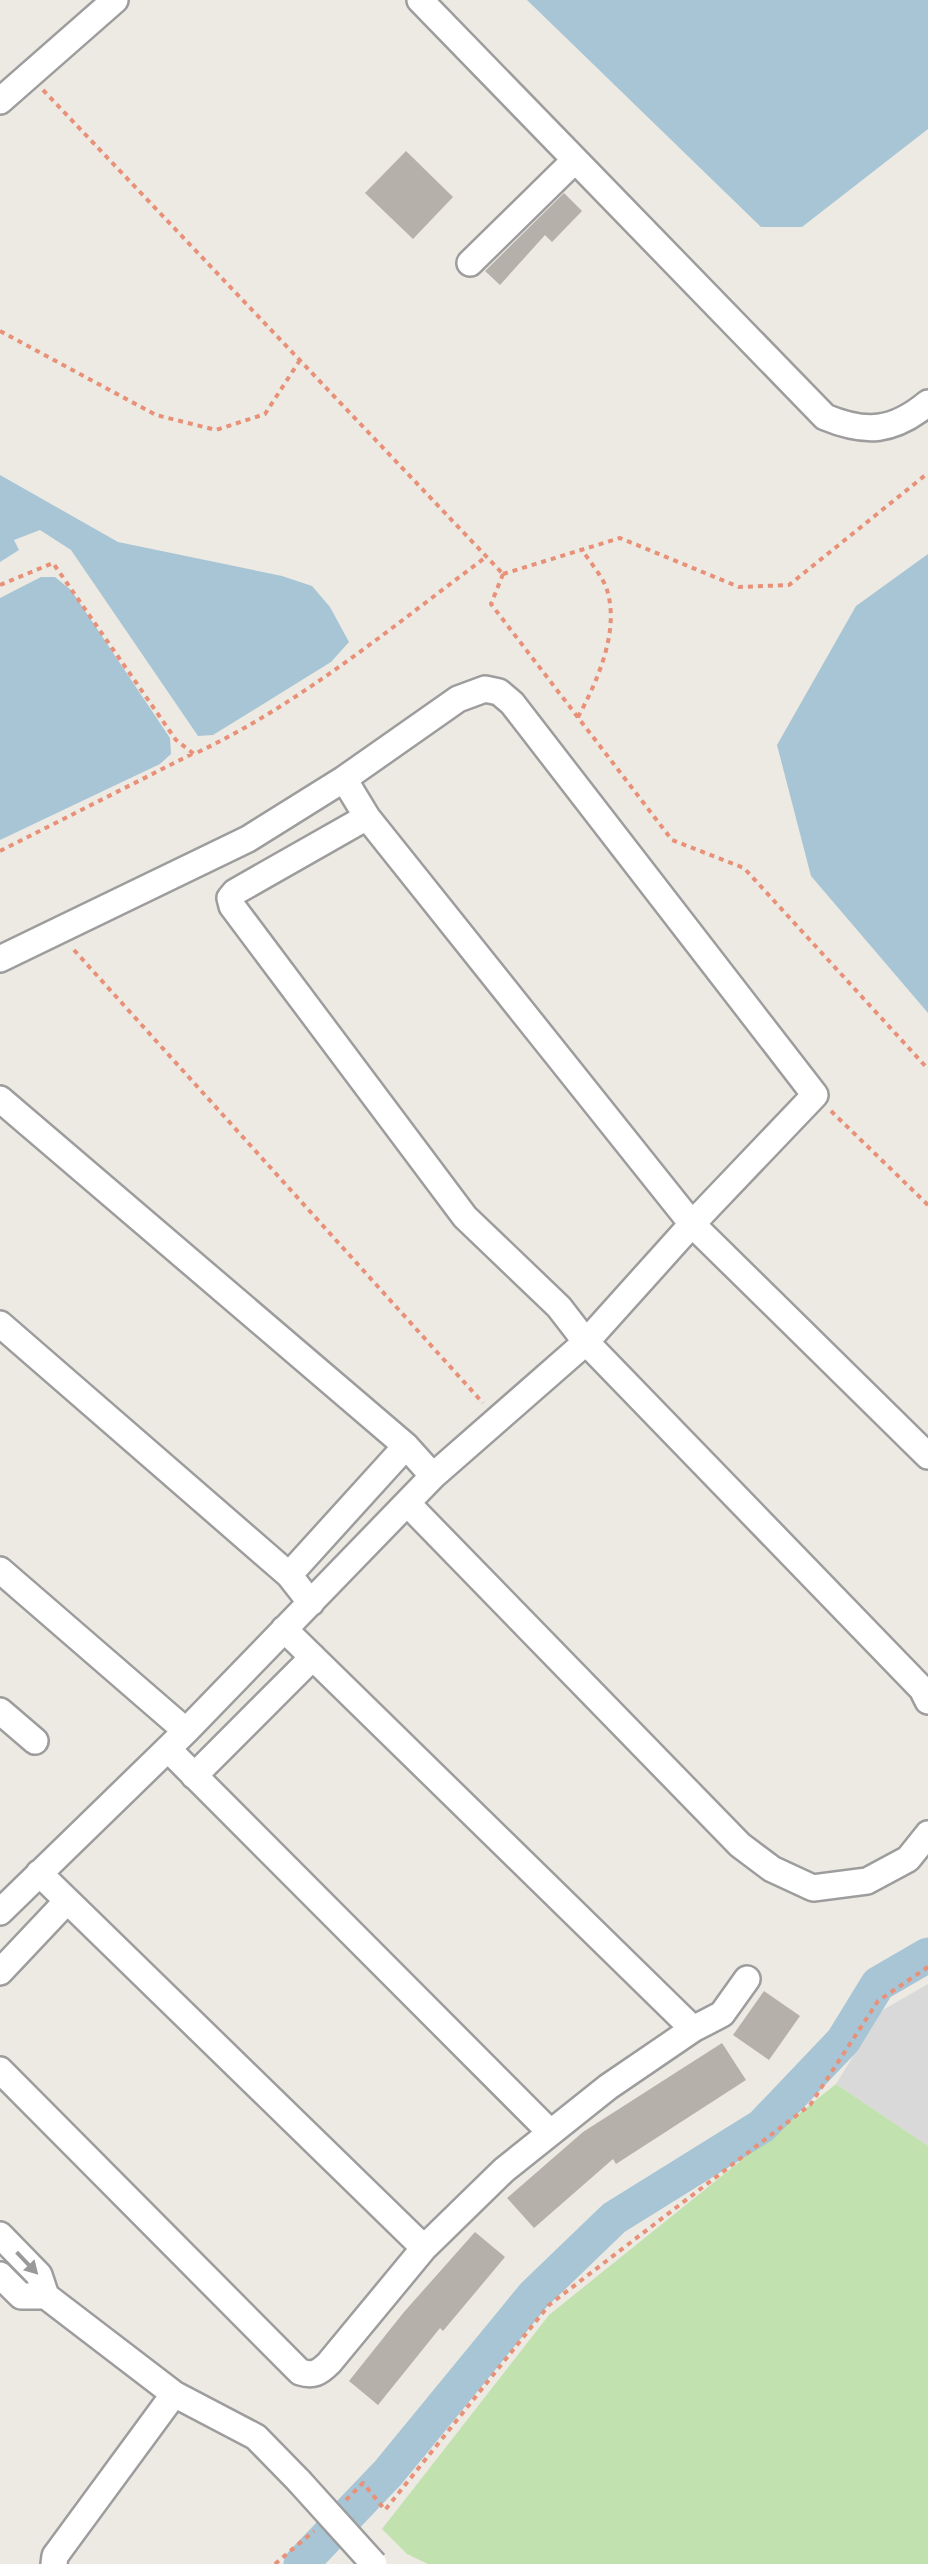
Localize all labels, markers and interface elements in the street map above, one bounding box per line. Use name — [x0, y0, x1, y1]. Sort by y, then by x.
one-way arrow — [15, 2250, 38, 2274]

